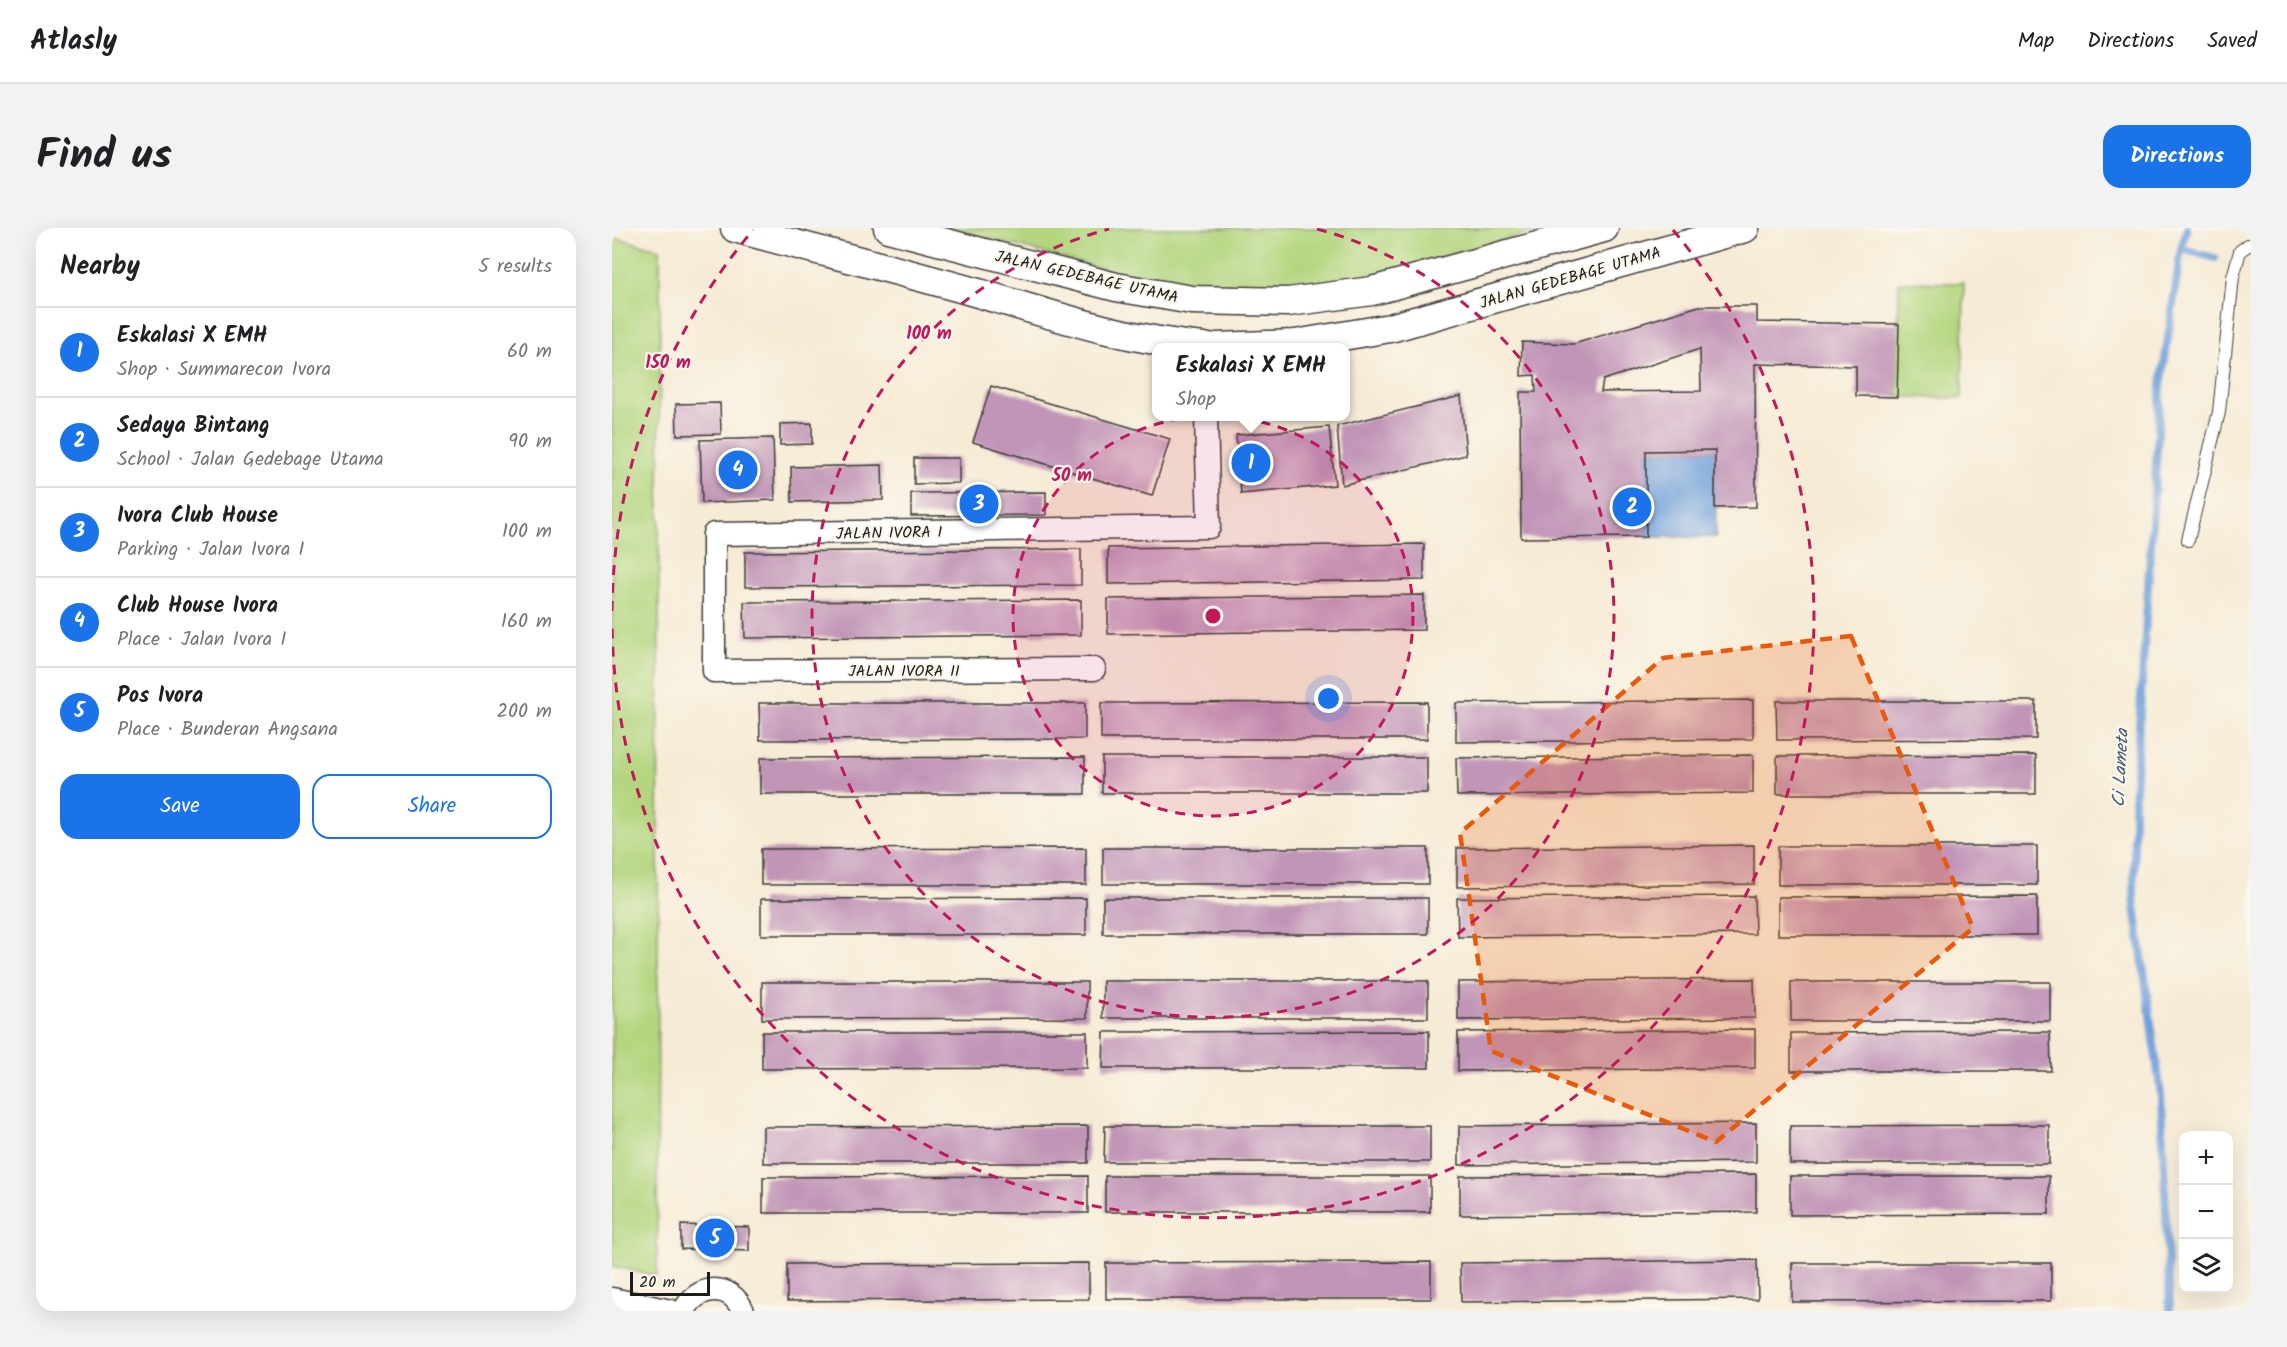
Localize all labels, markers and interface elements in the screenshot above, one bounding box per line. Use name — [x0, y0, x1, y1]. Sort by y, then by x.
text: Atlasly — [30, 19, 117, 64]
text: Map — [2018, 25, 2054, 58]
text: Directions — [2087, 25, 2174, 58]
text: Saved — [2207, 25, 2257, 58]
text: Find us — [36, 123, 172, 190]
button: Directions — [2103, 125, 2251, 188]
street label: JALAN GEDEBAGE UTAMA — [1477, 241, 1664, 316]
street label: JALAN GEDEBAGE UTAMA — [993, 244, 1181, 311]
text: Nearby — [60, 246, 140, 288]
text: 5 results — [478, 251, 552, 283]
text: Eskalasi X EMH — [117, 319, 267, 354]
text: 100 m — [906, 320, 952, 349]
text: 1 — [76, 336, 83, 368]
text: 60 m — [507, 336, 552, 368]
popup — [1152, 343, 1350, 421]
text: 150 m — [645, 349, 691, 378]
text: Eskalasi X EMH — [1176, 349, 1326, 384]
text: Shop · Summarecon Ivora — [117, 354, 331, 386]
text: Shop — [1176, 384, 1216, 416]
text: Sedaya Bintang — [117, 409, 270, 444]
text: 2 — [74, 426, 85, 458]
text: 90 m — [508, 426, 552, 458]
pin: 1 — [1232, 440, 1270, 486]
text: School · Jalan Gedebage Utama — [117, 444, 384, 476]
pin: 4 — [718, 448, 758, 492]
text: 50 m — [1051, 462, 1092, 491]
pin: 3 — [960, 482, 998, 526]
pin: 2 — [1612, 484, 1652, 530]
text: Ivora Club House — [117, 499, 278, 534]
text: 3 — [74, 516, 85, 548]
text: 100 m — [502, 516, 552, 548]
street label: JALAN IVORA I — [835, 520, 943, 547]
text: Parking · Jalan Ivora I — [117, 534, 305, 566]
text: Club House Ivora — [117, 589, 278, 624]
text: 4 — [74, 606, 85, 638]
text: 160 m — [501, 606, 552, 638]
centre of rings — [1203, 606, 1223, 626]
text: Place · Jalan Ivora I — [117, 624, 286, 656]
street label: JALAN IVORA II — [848, 659, 960, 684]
text: Pos Ivora — [117, 679, 203, 714]
your location — [1314, 684, 1343, 713]
text: 5 — [74, 696, 85, 728]
text: 200 m — [496, 696, 552, 728]
text: Place · Bunderan Angsana — [117, 714, 338, 746]
water label: Ci Lameta — [2105, 727, 2138, 808]
button: Save — [60, 774, 300, 839]
button: Share — [312, 774, 552, 839]
map controls — [2179, 1131, 2233, 1293]
button: + — [2179, 1131, 2233, 1185]
button: − — [2179, 1185, 2233, 1239]
pin: 5 — [696, 1216, 734, 1260]
button: layers — [2179, 1239, 2233, 1293]
scale bar — [630, 1269, 710, 1296]
text: 20 m — [639, 1270, 675, 1295]

